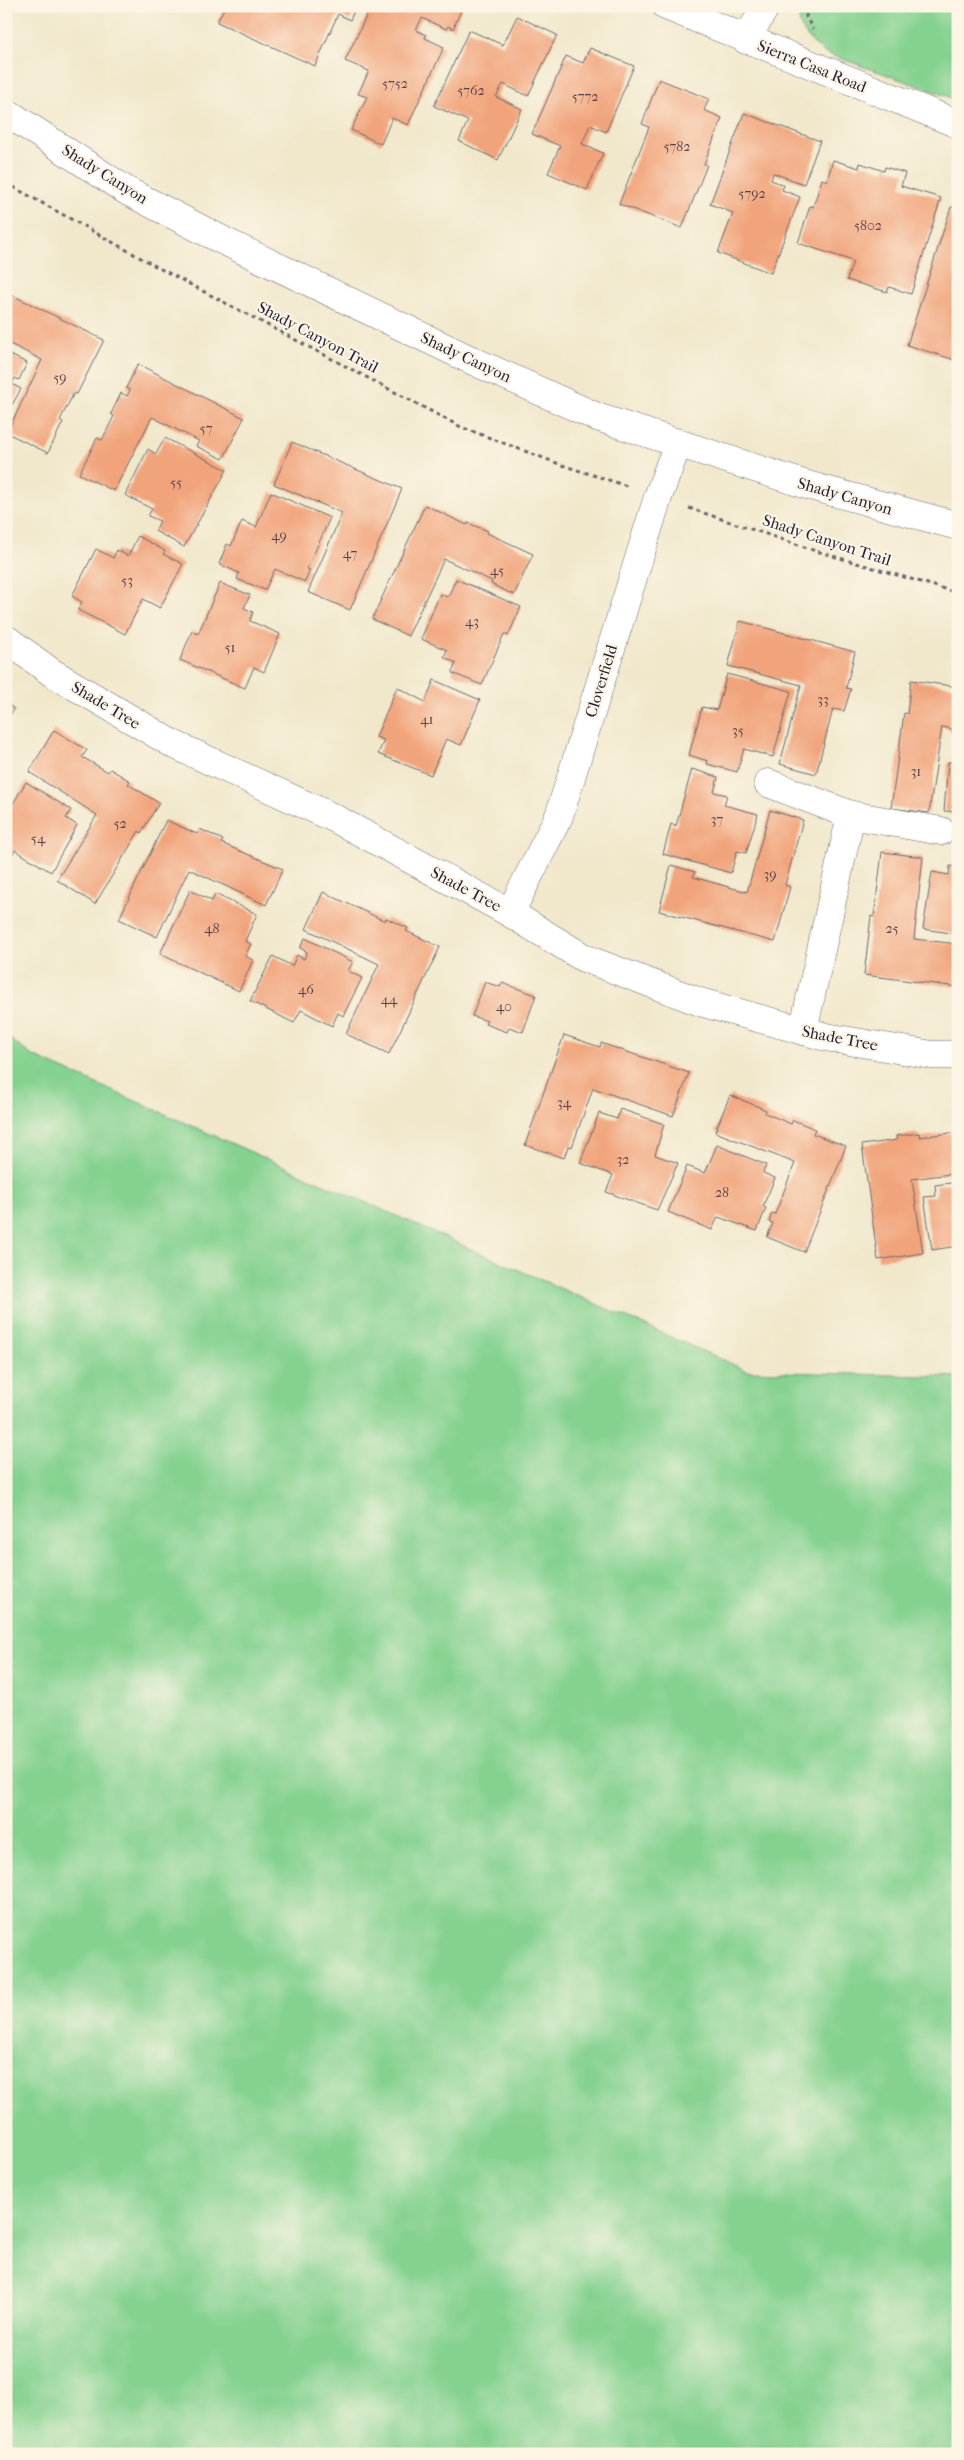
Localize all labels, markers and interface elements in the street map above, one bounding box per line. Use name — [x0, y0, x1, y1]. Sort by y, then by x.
street label: Sierra Casa Road — [755, 36, 869, 97]
house number: 5752 — [382, 75, 408, 92]
house number: 5762 — [457, 82, 485, 99]
house number: 5772 — [572, 88, 598, 105]
house number: 5782 — [663, 138, 691, 155]
street label: Shady Canyon — [59, 140, 152, 208]
house number: 5792 — [738, 185, 766, 202]
house number: 5802 — [854, 217, 882, 234]
street label: Shady Canyon Trail — [254, 297, 382, 377]
street label: Shady Canyon — [418, 328, 515, 387]
house number: 59 — [53, 369, 67, 386]
house number: 57 — [200, 420, 213, 437]
street label: Shady Canyon — [795, 473, 895, 519]
house number: 55 — [170, 474, 182, 491]
street label: Shady Canyon Trail — [760, 510, 894, 570]
house number: 49 — [271, 527, 287, 544]
house number: 47 — [343, 545, 358, 562]
house number: 45 — [490, 562, 504, 579]
house number: 53 — [121, 572, 133, 589]
house number: 43 — [465, 613, 479, 630]
house number: 51 — [224, 639, 236, 656]
street label: Cloverfield — [581, 642, 621, 720]
street label: Shade Tree — [68, 677, 144, 733]
house number: 33 — [817, 691, 829, 708]
house number: 41 — [420, 711, 434, 728]
house number: 35 — [732, 722, 744, 739]
house number: 31 — [911, 763, 921, 780]
house number: 37 — [711, 811, 723, 828]
house number: 52 — [113, 815, 127, 832]
house number: 54 — [31, 830, 46, 847]
street label: Shade Tree — [428, 863, 504, 915]
house number: 39 — [763, 866, 777, 883]
house number: 48 — [204, 920, 220, 937]
house number: 25 — [885, 920, 899, 937]
house number: 46 — [298, 981, 314, 998]
house number: 44 — [381, 991, 398, 1008]
house number: 40 — [496, 998, 512, 1015]
street label: Shade Tree — [800, 1021, 880, 1055]
house number: 34 — [557, 1094, 572, 1111]
house number: 32 — [617, 1151, 629, 1168]
house number: 28 — [715, 1184, 729, 1201]

